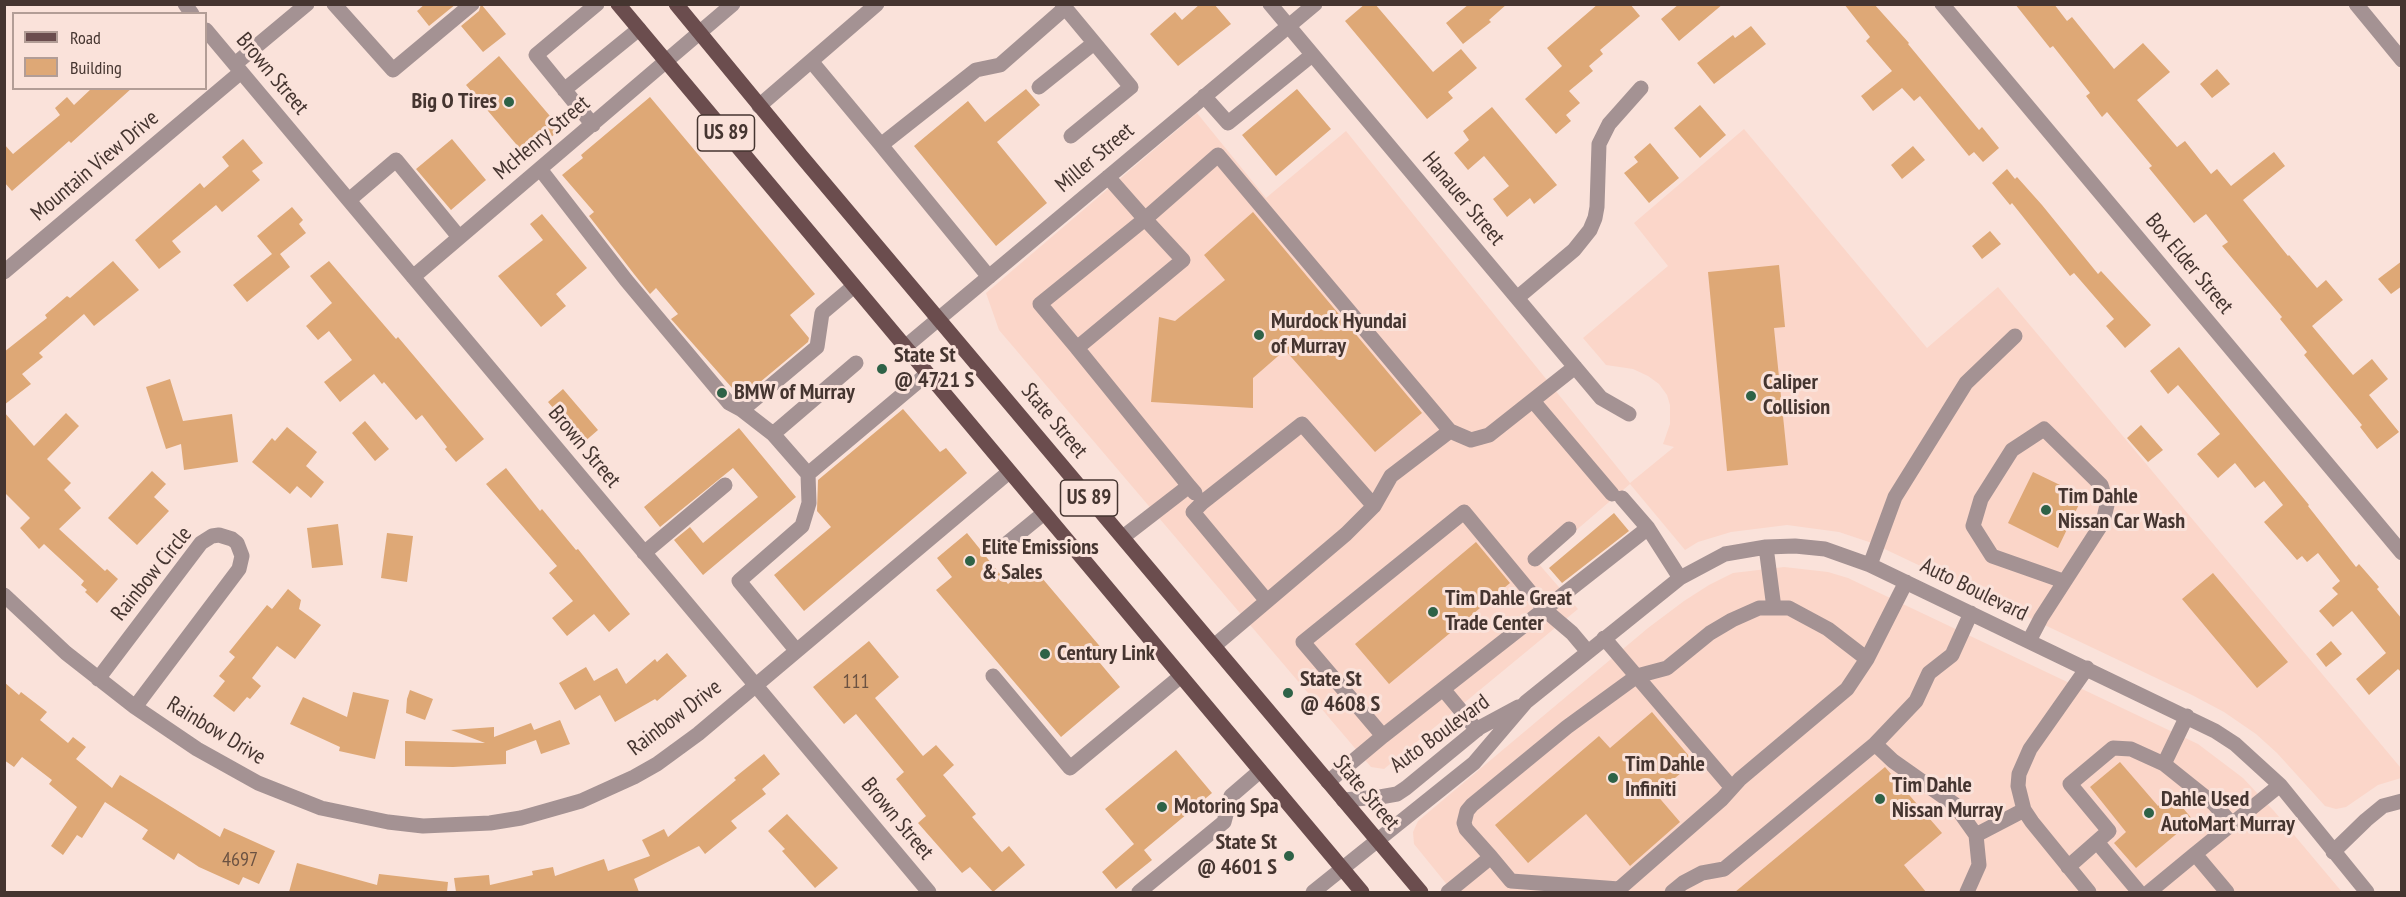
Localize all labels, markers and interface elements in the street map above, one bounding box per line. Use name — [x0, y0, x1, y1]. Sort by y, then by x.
legend — [12, 12, 207, 90]
text: Road — [70, 26, 101, 49]
street label: Brown Street — [230, 28, 314, 120]
text: Building — [70, 56, 122, 79]
place label: Big O Tires — [411, 89, 497, 115]
street label: McHenry Street — [489, 90, 595, 186]
marker: Big O Tires — [502, 95, 516, 109]
street label: Mountain View Drive — [26, 105, 164, 227]
road number: US 89 — [698, 115, 754, 151]
street label: Miller Street — [1050, 118, 1140, 198]
street label: Hanauer Street — [1416, 147, 1510, 251]
street label: Box Elder Street — [2139, 209, 2239, 319]
place label: Murdock Hyundai of Murray — [1271, 309, 1407, 360]
marker: Murdock Hyundai of Murray — [1252, 328, 1266, 342]
place label: State St @ 4721 S — [894, 343, 974, 394]
marker: State St @ 4721 S — [875, 362, 889, 376]
place label: Caliper Collision — [1763, 370, 1830, 422]
street label: State Street — [1015, 378, 1093, 464]
place label: BMW of Murray — [734, 380, 855, 406]
marker: BMW of Murray — [715, 386, 729, 400]
marker: Caliper Collision — [1744, 389, 1758, 403]
street label: Brown Street — [542, 401, 626, 493]
road number: US 89 — [1060, 480, 1118, 516]
place label: Tim Dahle Nissan Car Wash — [2058, 484, 2185, 536]
marker: Tim Dahle Nissan Car Wash — [2039, 503, 2053, 517]
street label: Rainbow Circle — [106, 522, 198, 626]
place label: Elite Emissions & Sales — [982, 535, 1099, 586]
street label: Auto Boulevard — [1916, 553, 2032, 627]
marker: Elite Emissions & Sales — [963, 554, 977, 568]
place label: Tim Dahle Great Trade Center — [1445, 586, 1572, 638]
marker: Tim Dahle Great Trade Center — [1426, 605, 1440, 619]
place label: Century Link — [1057, 641, 1155, 667]
marker: Century Link — [1038, 647, 1052, 661]
place label: State St @ 4608 S — [1300, 667, 1380, 718]
house number: 111 — [843, 670, 869, 694]
street label: Rainbow Drive — [623, 674, 727, 762]
marker: State St @ 4608 S — [1281, 686, 1295, 700]
street label: Auto Boulevard — [1385, 689, 1495, 779]
street label: Rainbow Drive — [162, 691, 270, 771]
street label: State Street — [1327, 750, 1405, 836]
place label: Tim Dahle Infiniti — [1625, 752, 1705, 804]
marker: Tim Dahle Infiniti — [1606, 771, 1620, 785]
street label: Brown Street — [855, 773, 939, 865]
place label: Tim Dahle Nissan Murray — [1892, 773, 2003, 824]
place label: Dahle Used AutoMart Murray — [2161, 787, 2295, 838]
marker: Tim Dahle Nissan Murray — [1873, 792, 1887, 806]
place label: Motoring Spa — [1174, 794, 1279, 820]
marker: Motoring Spa — [1155, 800, 1169, 814]
marker: Dahle Used AutoMart Murray — [2142, 806, 2156, 820]
place label: State St @ 4601 S — [1197, 830, 1277, 882]
house number: 4697 — [222, 848, 258, 872]
marker: State St @ 4601 S — [1282, 849, 1296, 863]

